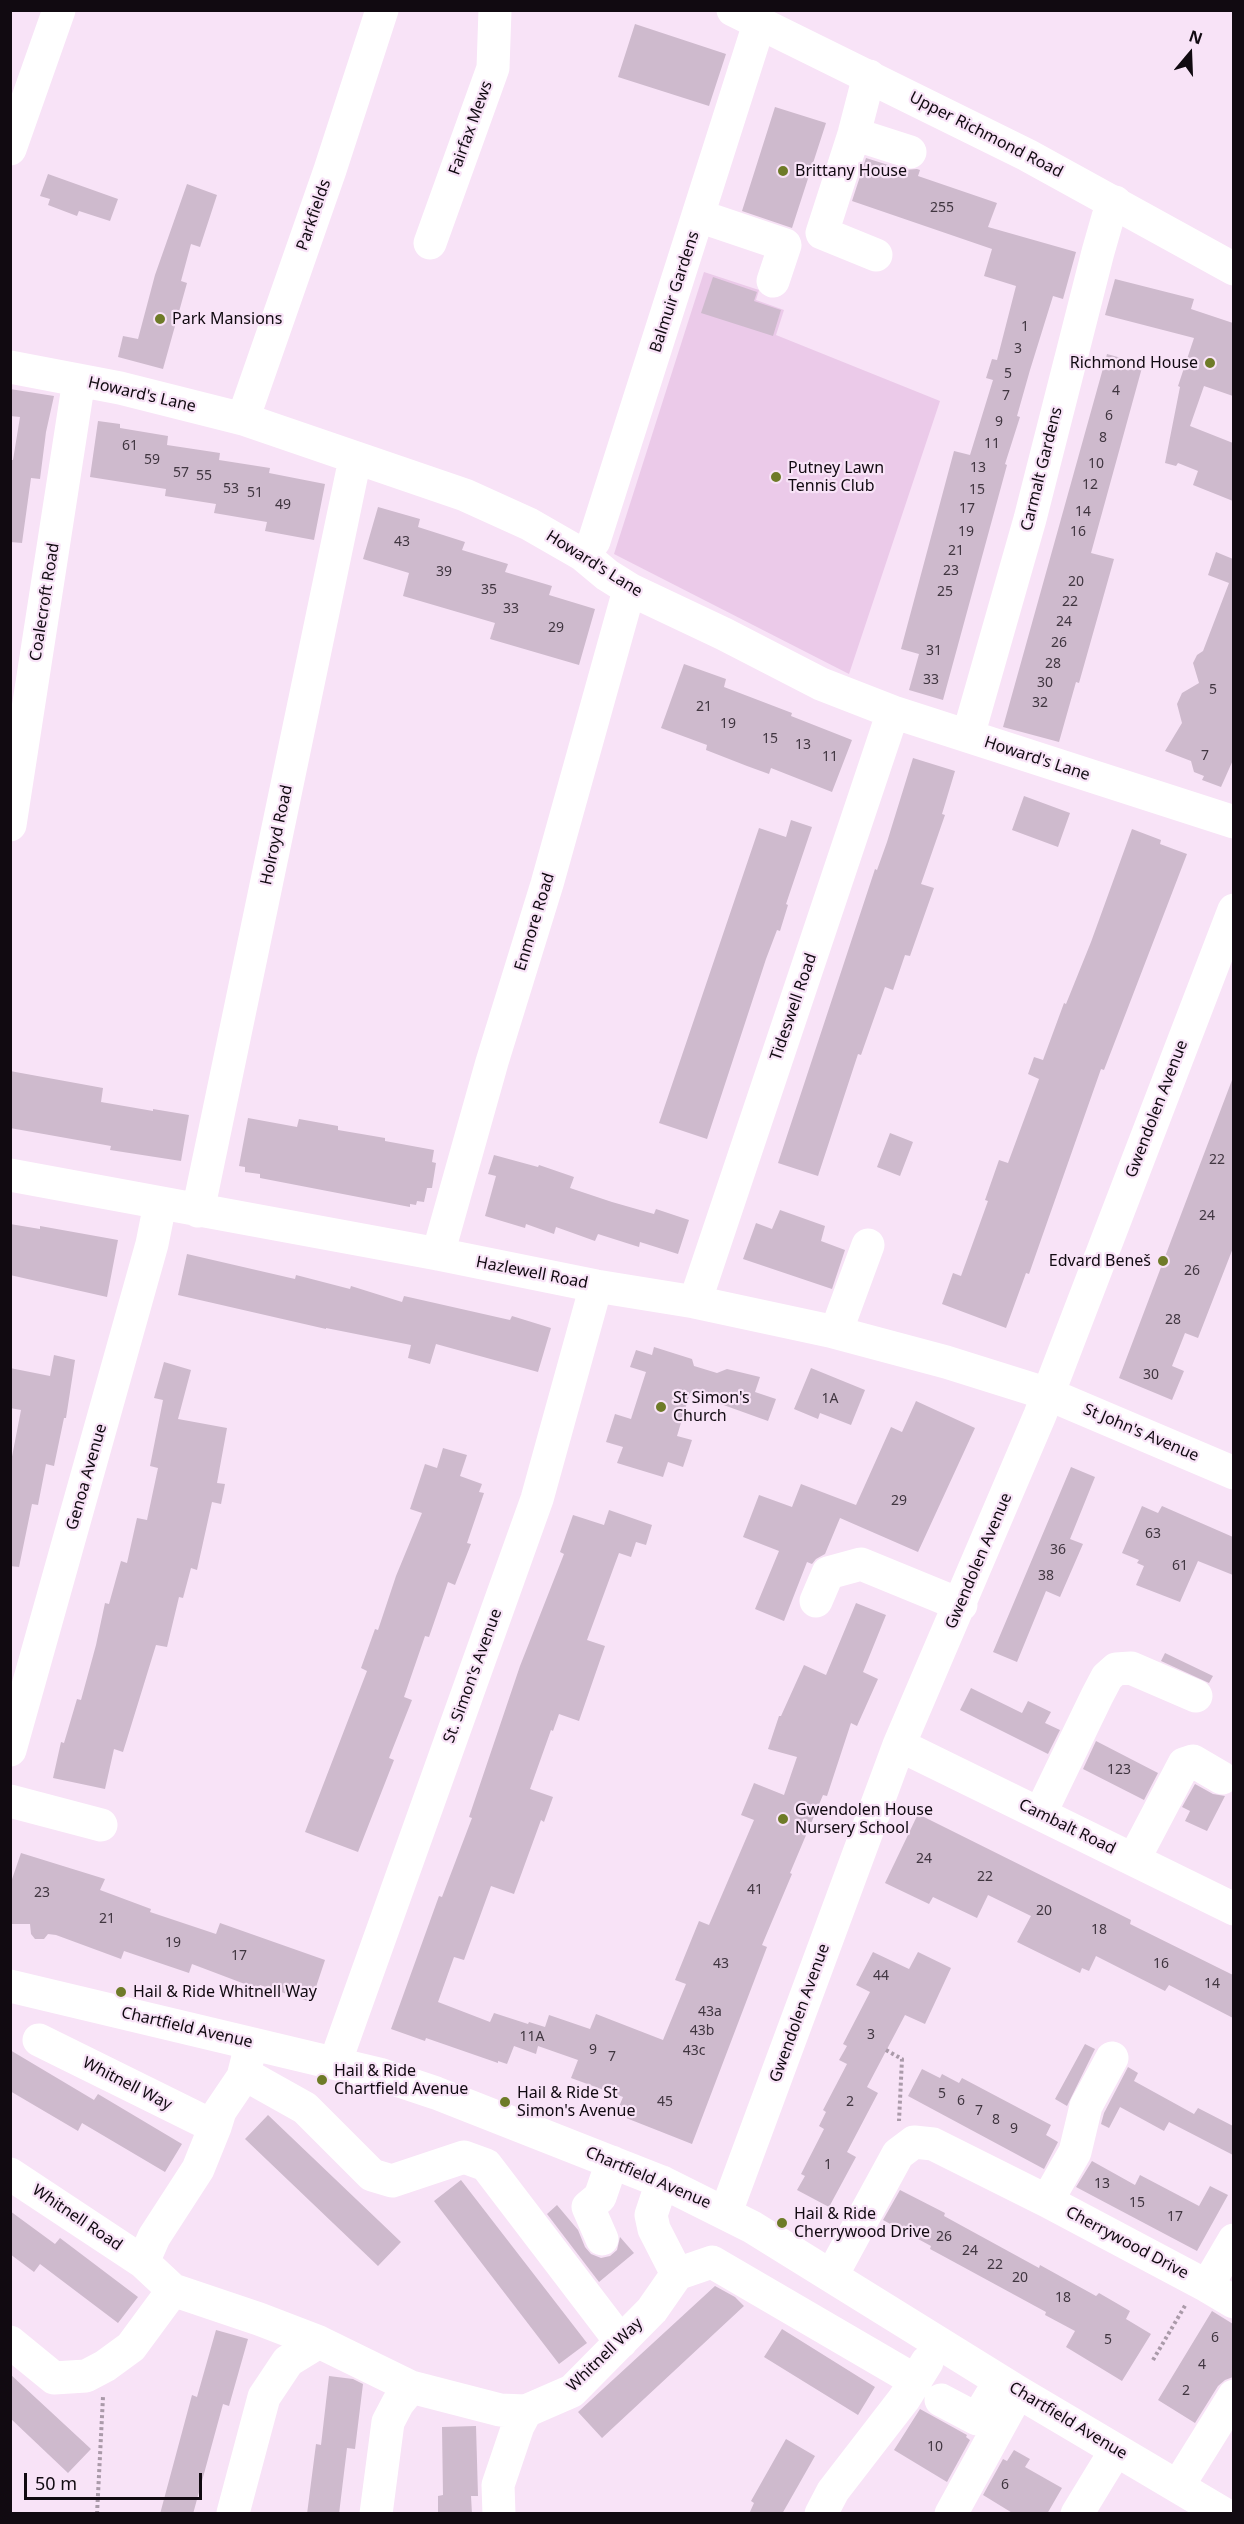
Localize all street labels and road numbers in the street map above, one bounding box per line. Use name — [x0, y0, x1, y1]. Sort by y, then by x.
street label: Fairfax Mews — [445, 78, 497, 178]
street label: Upper Richmond Road — [906, 88, 1066, 182]
street label: Parkfields — [293, 177, 335, 253]
street label: Balmuir Gardens — [646, 229, 704, 355]
street label: Howard's Lane — [86, 373, 198, 417]
street label: Carmalt Gardens — [1017, 405, 1067, 533]
street label: Howard's Lane — [542, 527, 646, 601]
street label: Coalecroft Road — [26, 542, 64, 662]
street label: Howard's Lane — [982, 733, 1092, 785]
street label: Holroyd Road — [257, 783, 297, 887]
street label: Enmore Road — [511, 871, 559, 973]
street label: Tideswell Road — [767, 951, 821, 1063]
street label: Gwendolen Avenue — [1122, 1037, 1192, 1181]
street label: Hazlewell Road — [474, 1253, 590, 1293]
street label: St John's Avenue — [1080, 1400, 1202, 1466]
street label: Genoa Avenue — [63, 1422, 111, 1532]
street label: Gwendolen Avenue — [942, 1490, 1016, 1632]
street label: St. Simon's Avenue — [440, 1606, 506, 1746]
street label: Cambalt Road — [1015, 1795, 1119, 1859]
street label: Gwendolen Avenue — [766, 1941, 834, 2085]
street label: Chartfield Avenue — [119, 2004, 255, 2052]
street label: Whitnell Way — [79, 2053, 175, 2115]
street label: Chartfield Avenue — [582, 2143, 714, 2213]
street label: Whitnell Road — [28, 2181, 126, 2255]
street label: Cherrywood Drive — [1062, 2203, 1192, 2283]
street label: Whitnell Way — [563, 2314, 647, 2396]
street label: Chartfield Avenue — [1005, 2378, 1131, 2464]

